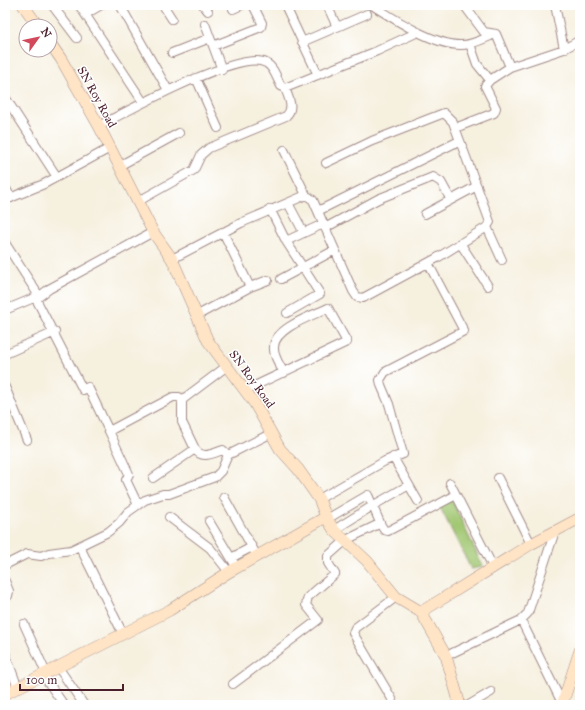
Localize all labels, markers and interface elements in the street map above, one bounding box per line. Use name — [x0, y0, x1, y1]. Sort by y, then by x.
north arrow — [18, 18, 58, 58]
text: N — [38, 25, 54, 41]
street label: SN Roy Road — [74, 64, 120, 130]
street label: SN Roy Road — [226, 347, 278, 411]
scale bar — [20, 666, 123, 692]
text: 100 m — [26, 673, 57, 687]

